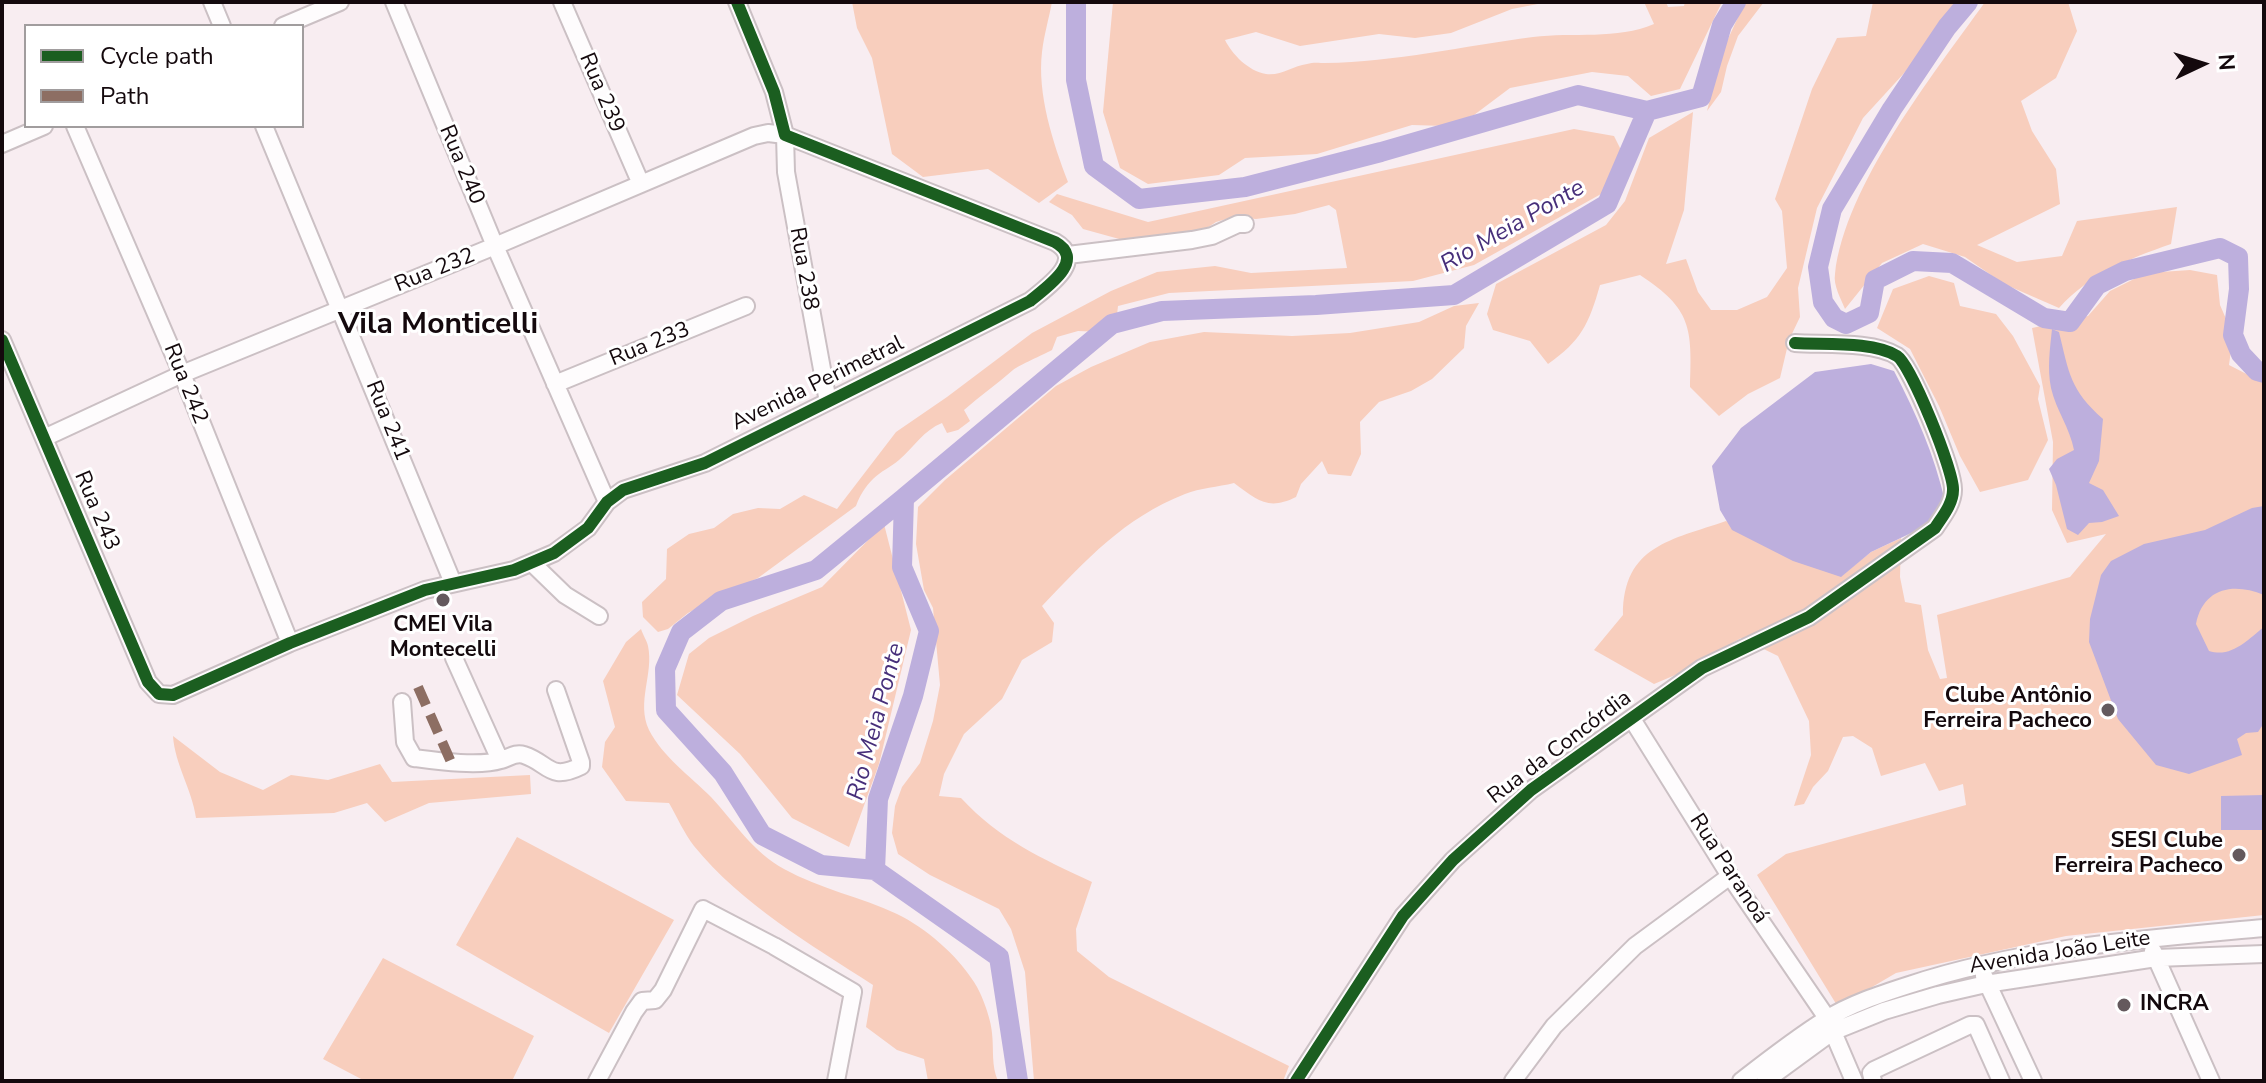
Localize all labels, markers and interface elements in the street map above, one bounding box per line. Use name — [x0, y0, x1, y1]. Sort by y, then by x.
legend — [24, 24, 304, 128]
north arrow — [2162, 24, 2242, 104]
text: Cycle path — [100, 40, 214, 72]
street label: Rua 239 — [572, 49, 630, 137]
text: N — [2210, 53, 2241, 72]
text: Path — [100, 80, 149, 112]
street label: Rua 240 — [432, 121, 490, 209]
water label: Rio Meia Ponte — [1436, 174, 1590, 280]
street label: Rua 238 — [783, 225, 823, 313]
street label: Rua 232 — [391, 243, 479, 299]
district label: Vila Monticelli — [338, 308, 538, 344]
street label: Rua 233 — [606, 317, 694, 373]
street label: Avenida Perimetral — [728, 331, 908, 437]
street label: Rua 242 — [157, 340, 213, 428]
street label: Rua 241 — [359, 377, 415, 465]
street label: Rua 243 — [67, 467, 125, 555]
marker: CMEI Vila Montecelli — [434, 591, 452, 609]
place label: CMEI Vila Montecelli — [390, 613, 496, 664]
water label: Rio Meia Ponte — [842, 640, 912, 804]
place label: Clube Antônio Ferreira Pacheco — [1923, 684, 2092, 736]
street label: Rua da Concórdia — [1483, 685, 1637, 811]
marker: Clube Antônio Ferreira Pacheco — [2099, 701, 2117, 719]
street label: Rua Paranoá — [1683, 809, 1773, 929]
place label: SESI Clube Ferreira Pacheco — [2054, 829, 2223, 880]
marker: SESI Clube Ferreira Pacheco — [2230, 846, 2248, 864]
street label: Avenida João Leite — [1968, 926, 2152, 980]
place label: INCRA — [2140, 992, 2209, 1018]
marker: INCRA — [2115, 996, 2133, 1014]

